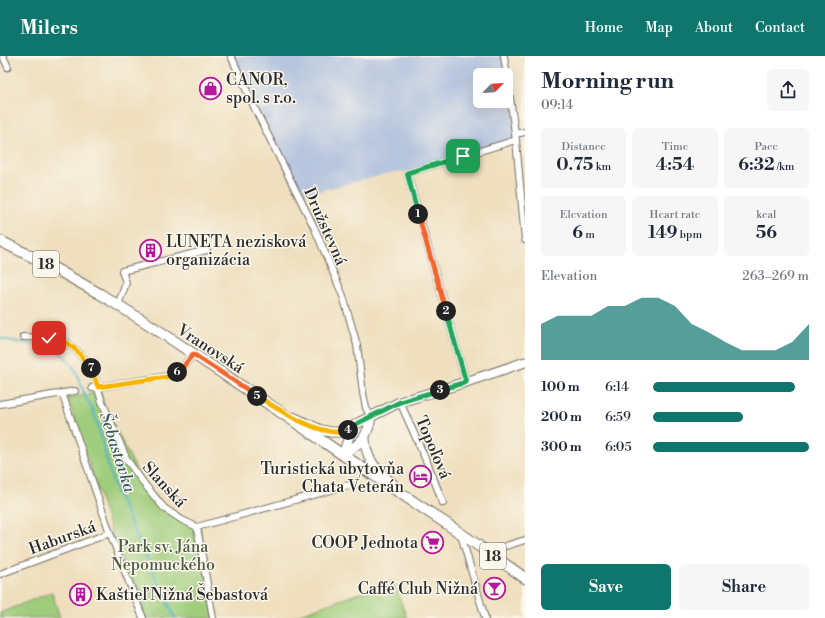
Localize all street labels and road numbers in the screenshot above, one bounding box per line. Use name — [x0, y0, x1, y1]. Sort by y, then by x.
street label: Družstevná — [299, 184, 351, 269]
road number: 18 — [33, 251, 59, 277]
street label: Vranovská — [172, 319, 248, 378]
street label: Topoľová — [411, 413, 456, 483]
street label: Slanská — [138, 458, 191, 512]
street label: Haburská — [26, 516, 100, 559]
road number: 18 — [480, 543, 506, 569]

